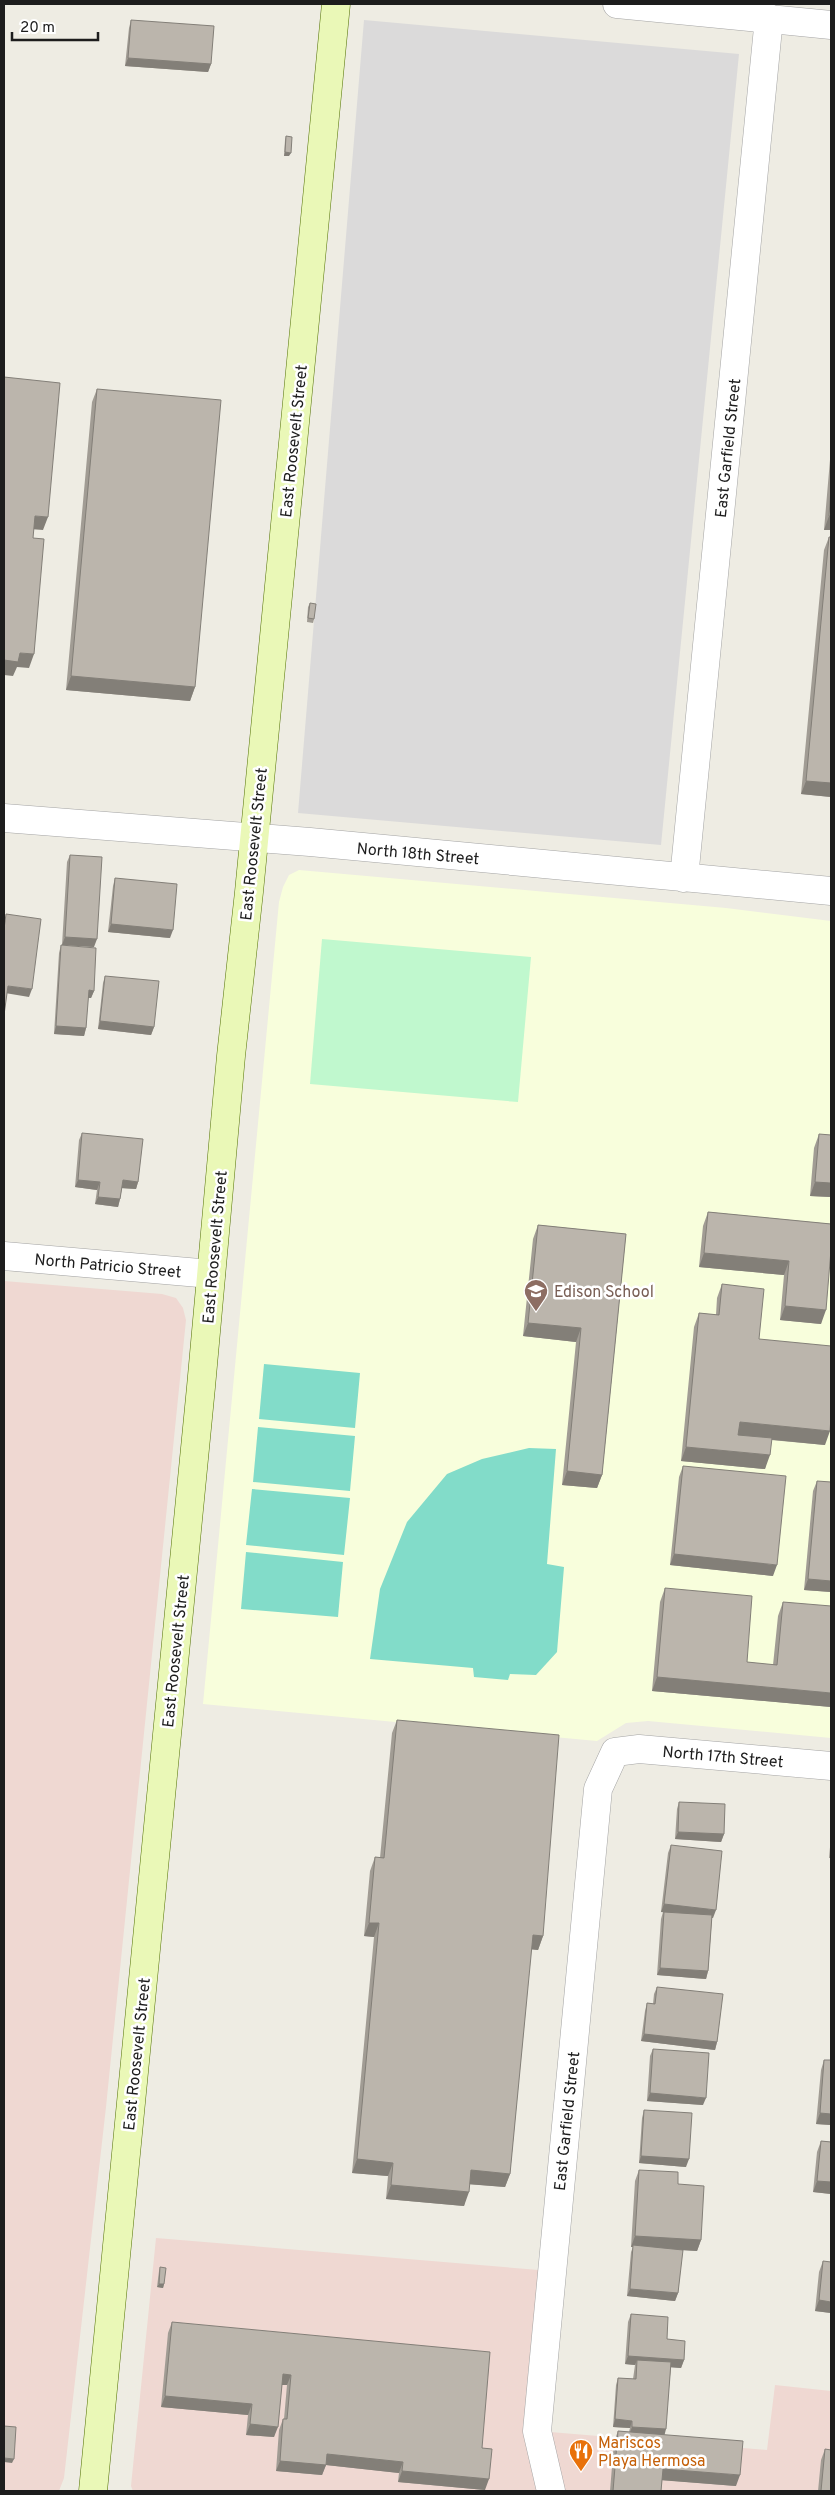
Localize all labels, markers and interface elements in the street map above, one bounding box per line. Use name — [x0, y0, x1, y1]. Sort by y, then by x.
scale bar — [12, 10, 99, 42]
text: 20 m — [20, 19, 55, 38]
street label: East Roosevelt Street — [277, 364, 313, 519]
street label: East Garfield Street — [712, 378, 746, 519]
street label: East Roosevelt Street — [237, 767, 273, 922]
street label: North 18th Street — [356, 840, 480, 870]
street label: East Roosevelt Street — [199, 1170, 233, 1325]
street label: North Patricio Street — [33, 1251, 182, 1283]
school or university icon: Edison School — [523, 1278, 549, 1312]
place label: Edison School — [554, 1283, 654, 1303]
street label: East Roosevelt Street — [159, 1574, 195, 1729]
street label: North 17th Street — [661, 1743, 784, 1773]
street label: East Roosevelt Street — [120, 1977, 156, 2132]
street label: East Garfield Street — [551, 2051, 585, 2192]
place label: Mariscos Playa Hermosa — [598, 2434, 705, 2472]
restaurant icon: Mariscos Playa Hermosa — [568, 2438, 594, 2472]

